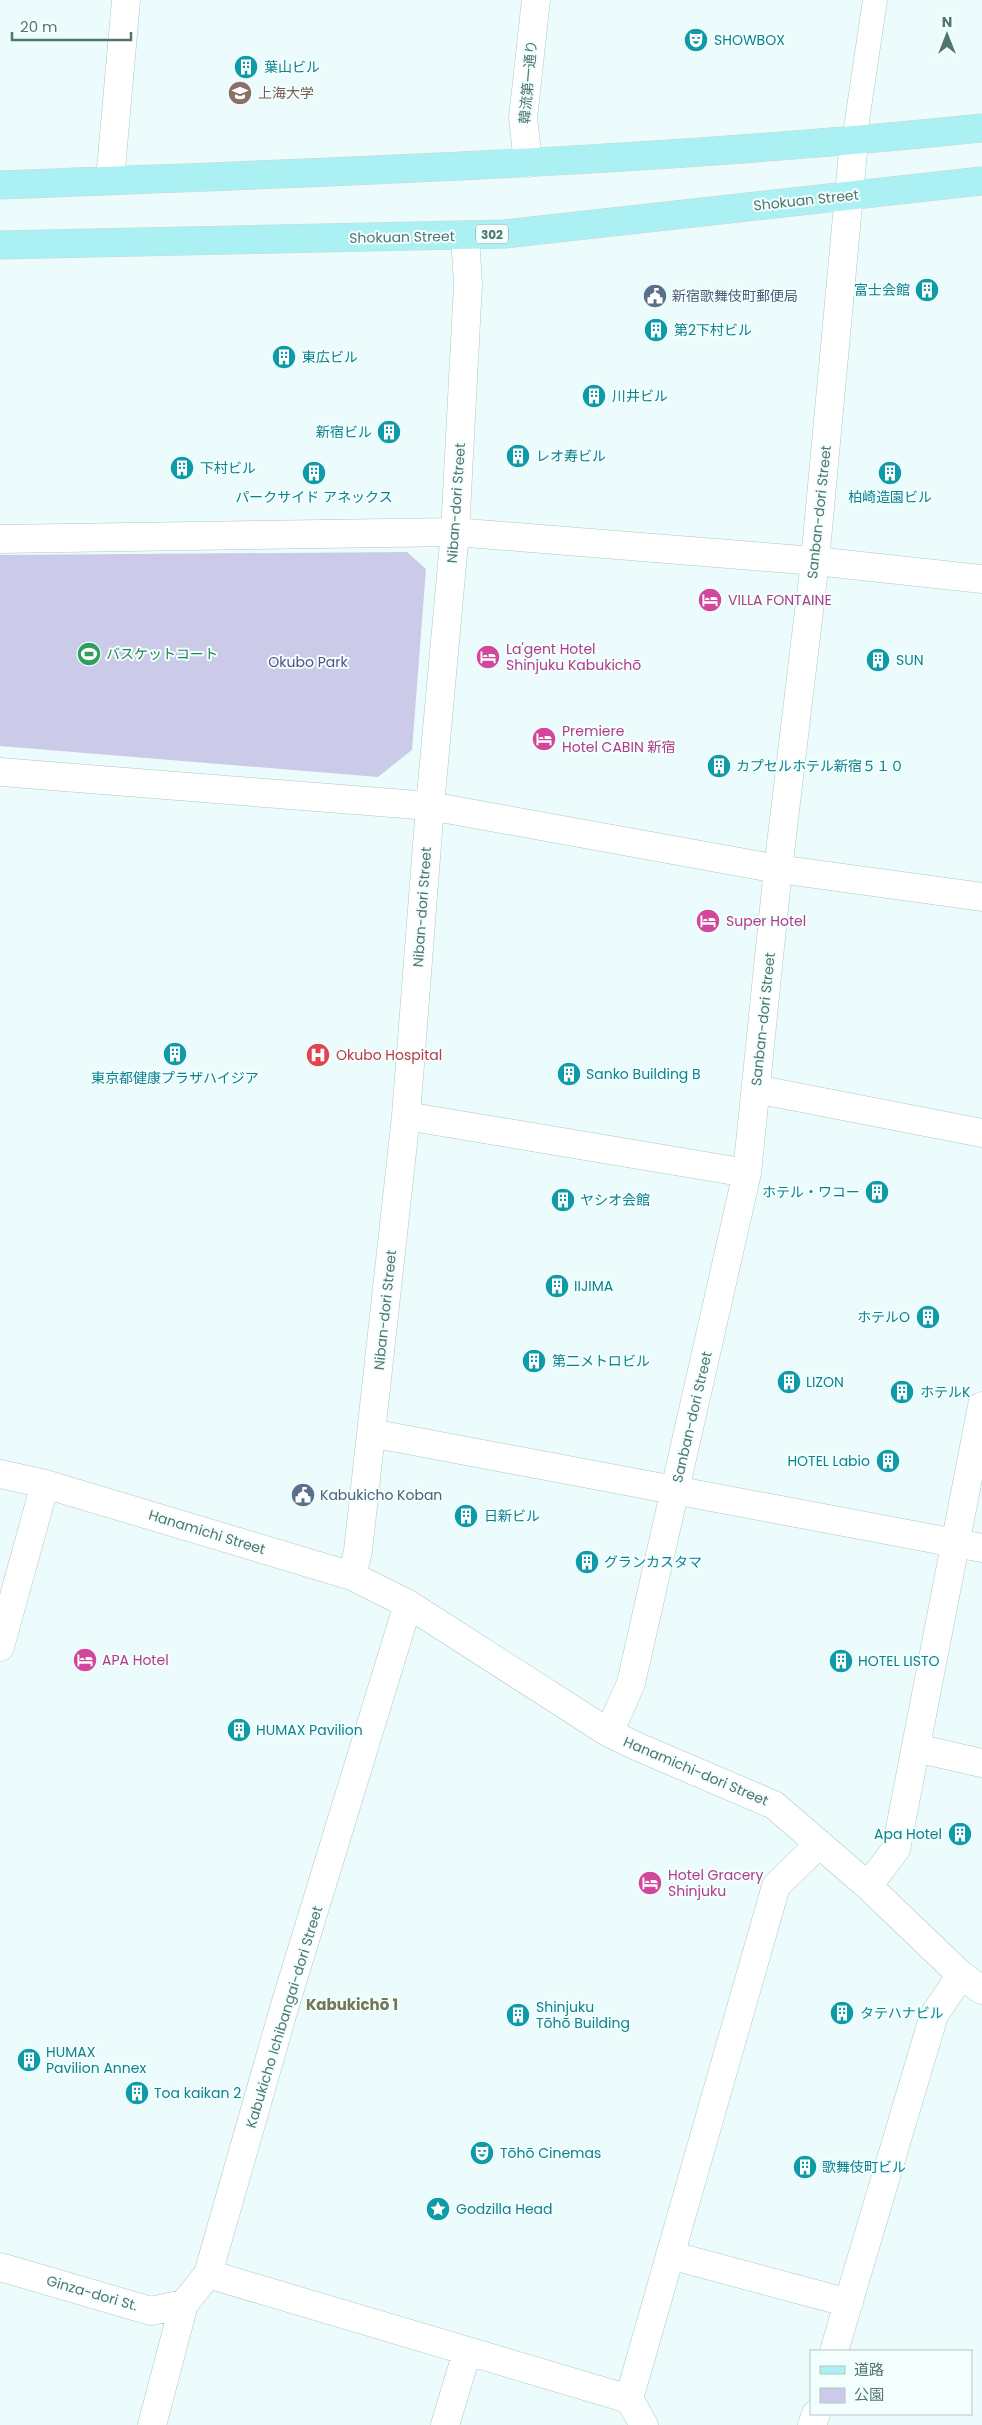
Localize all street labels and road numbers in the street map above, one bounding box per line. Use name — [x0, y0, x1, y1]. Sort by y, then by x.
street label: 韓流第一通り — [514, 39, 542, 125]
street label: Shokuan Street — [753, 185, 859, 215]
road number: 302 — [476, 224, 508, 243]
street label: Shokuan Street — [349, 226, 455, 248]
street label: Niban-dori Street — [442, 442, 470, 564]
street label: Sanban-dori Street — [802, 444, 836, 580]
street label: Niban-dori Street — [408, 846, 436, 968]
street label: Sanban-dori Street — [746, 951, 780, 1087]
street label: Niban-dori Street — [369, 1249, 401, 1371]
street label: Sanban-dori Street — [667, 1349, 717, 1485]
street label: Hanamichi Street — [146, 1505, 268, 1559]
street label: Hanamichi-dori Street — [620, 1731, 772, 1811]
street label: Kabukicho Ichibangai-dori Street — [241, 1904, 327, 2130]
street label: Ginza-dori St. — [44, 2270, 140, 2316]

